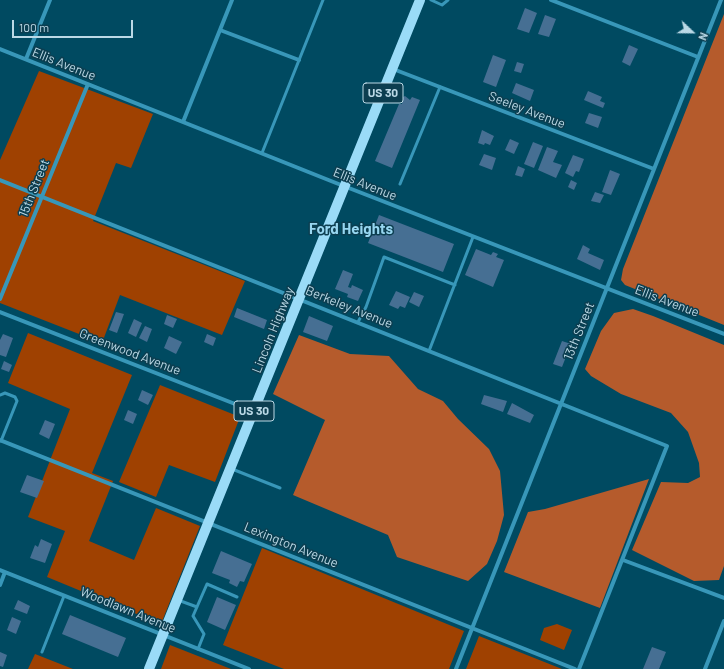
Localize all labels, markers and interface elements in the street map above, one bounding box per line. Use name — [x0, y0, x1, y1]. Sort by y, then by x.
scale bar — [14, 12, 135, 38]
north arrow — [672, 12, 712, 52]
text: 100 m — [19, 20, 49, 34]
text: N — [696, 31, 711, 43]
street label: Ellis Avenue — [30, 44, 98, 84]
road number: US 30 — [363, 83, 403, 103]
street label: Seeley Avenue — [486, 88, 568, 132]
street label: 15th Street — [15, 157, 53, 219]
street label: Ellis Avenue — [331, 164, 399, 204]
district label: Ford Heights — [309, 220, 393, 238]
street label: Berkeley Avenue — [303, 282, 395, 332]
street label: Ellis Avenue — [633, 282, 701, 320]
street label: Lincoln Highway — [249, 285, 297, 375]
street label: 13th Street — [560, 300, 598, 362]
street label: Greenwood Avenue — [77, 325, 183, 379]
road number: US 30 — [234, 401, 274, 421]
street label: Lexington Avenue — [242, 519, 340, 571]
street label: Woodlawn Avenue — [78, 584, 178, 636]

